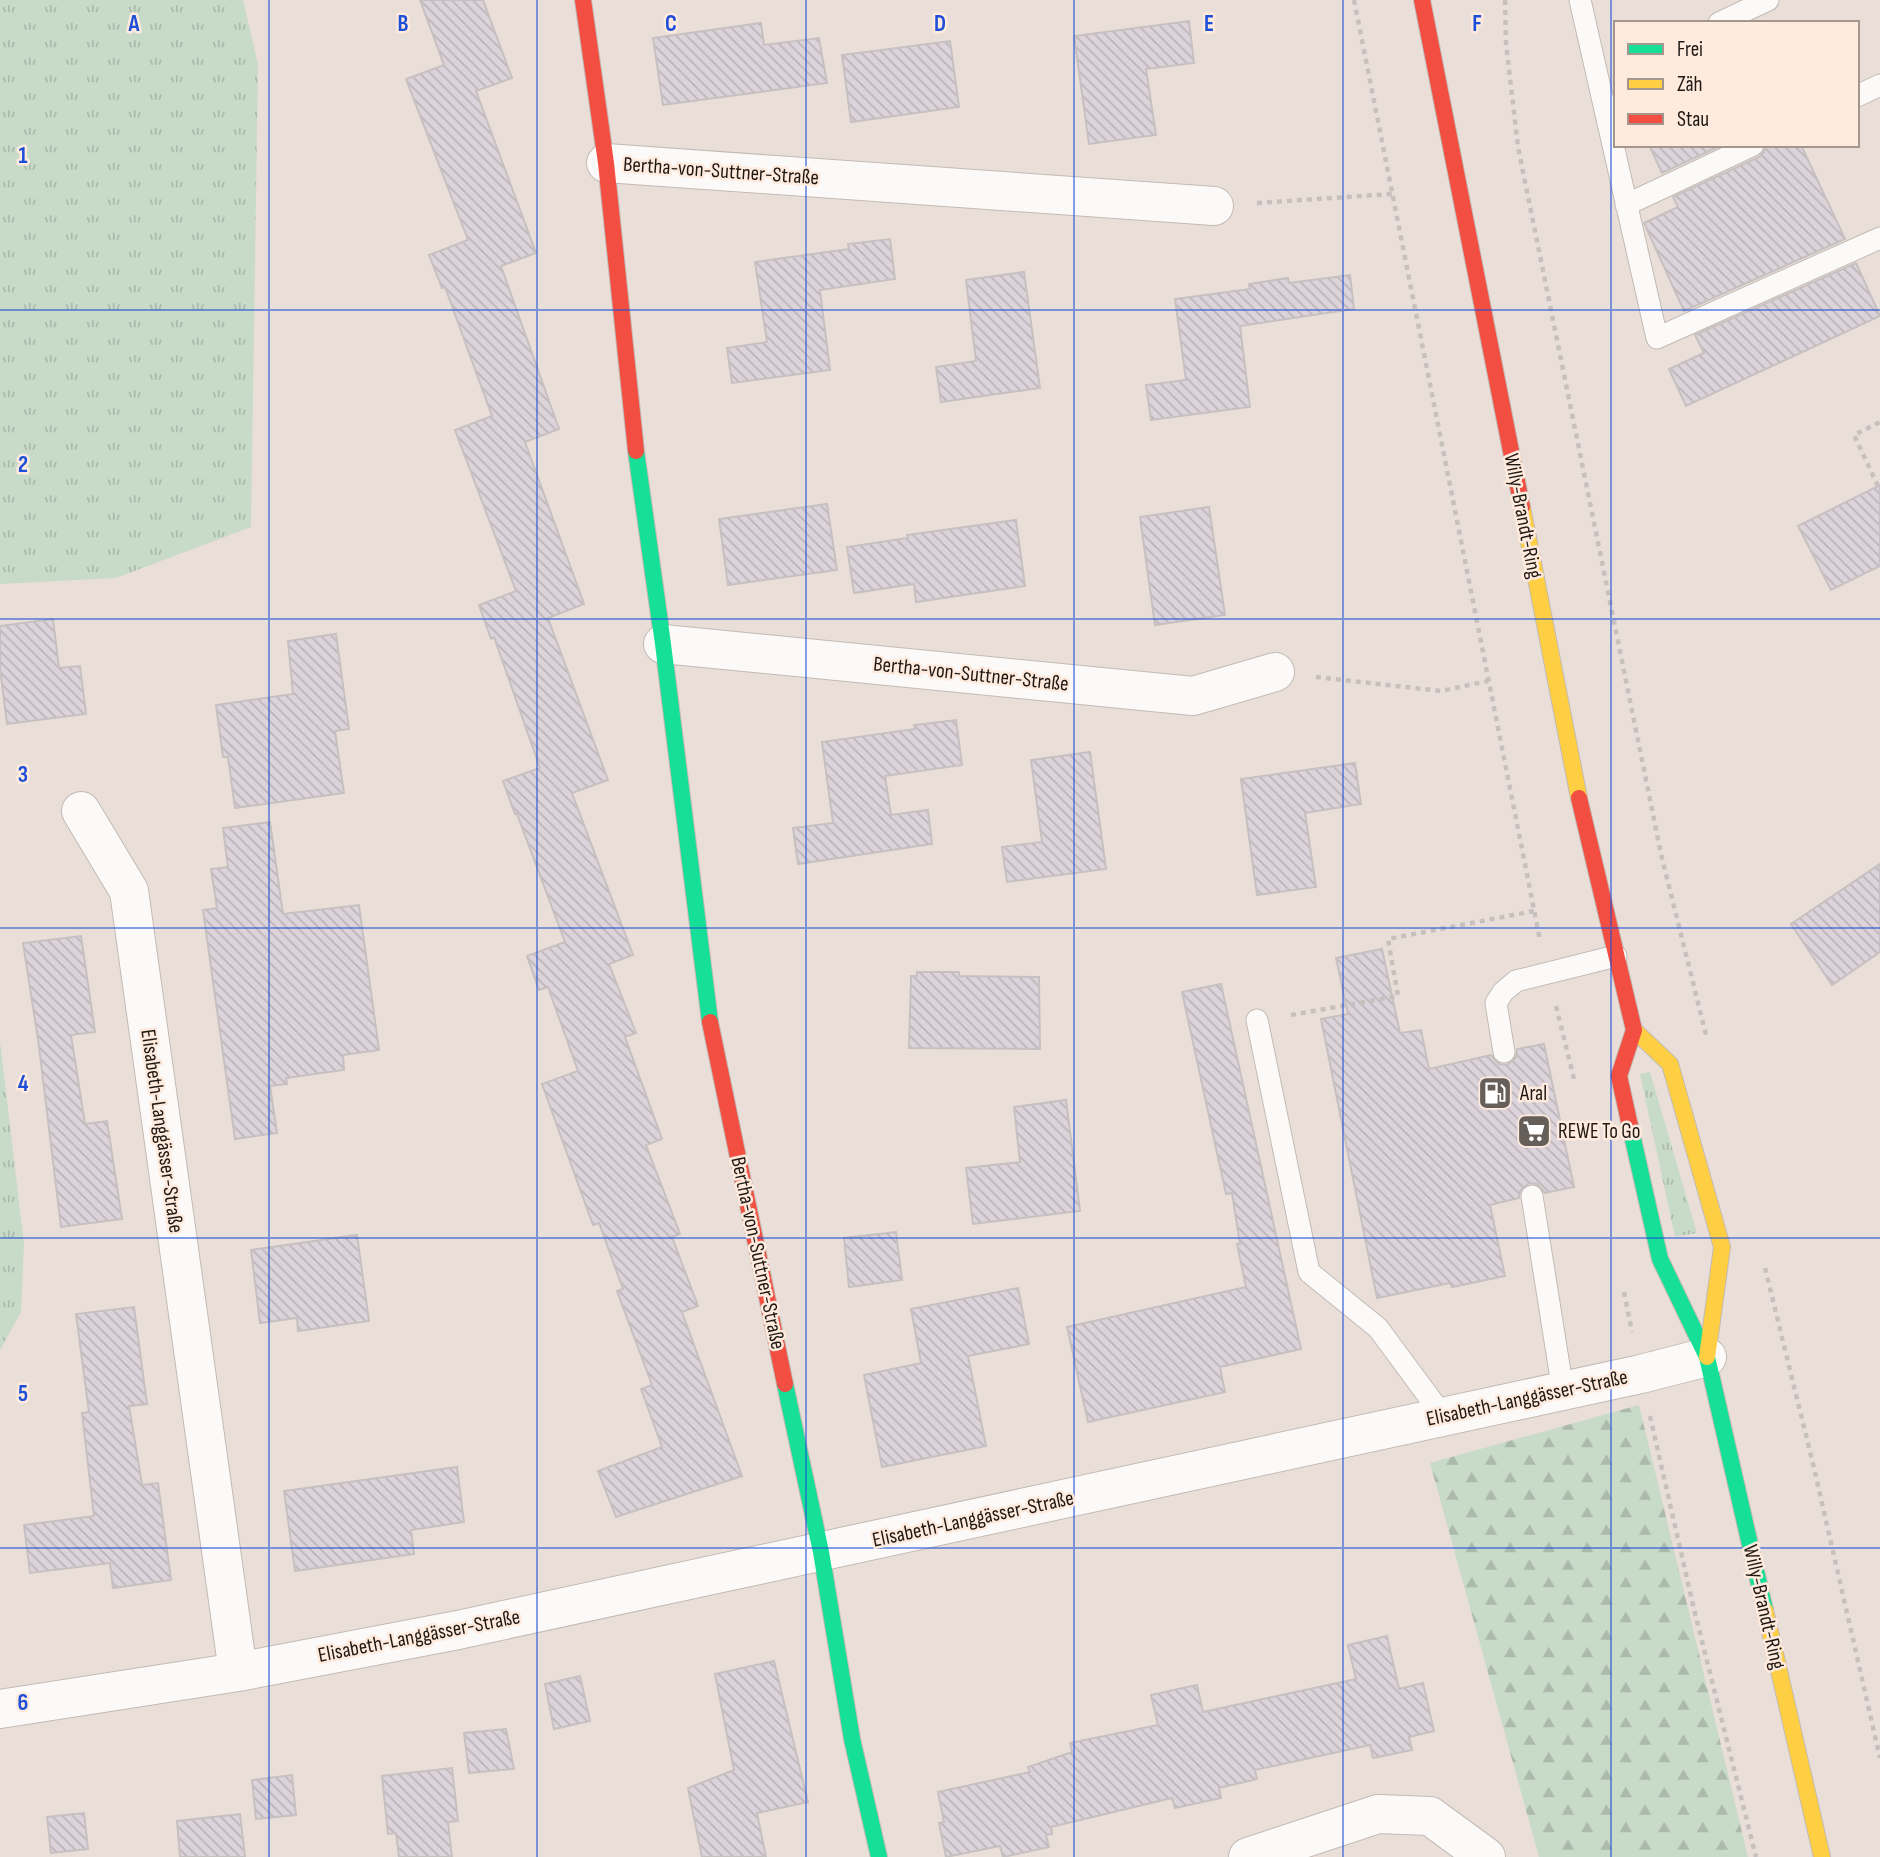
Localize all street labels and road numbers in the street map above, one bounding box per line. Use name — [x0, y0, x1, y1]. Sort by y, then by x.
street label: Bertha-von-Suttner-Straße — [622, 152, 820, 190]
street label: Willy-Brandt-Ring — [1499, 451, 1547, 581]
street label: Bertha-von-Suttner-Straße — [872, 651, 1070, 697]
street label: Elisabeth-Langgässer-Straße — [135, 1028, 189, 1234]
street label: Bertha-von-Suttner-Straße — [725, 1154, 791, 1352]
street label: Elisabeth-Langgässer-Straße — [1424, 1364, 1630, 1432]
street label: Elisabeth-Langgässer-Straße — [870, 1485, 1076, 1553]
street label: Willy-Brandt-Ring — [1738, 1542, 1790, 1672]
street label: Elisabeth-Langgässer-Straße — [316, 1604, 522, 1668]

